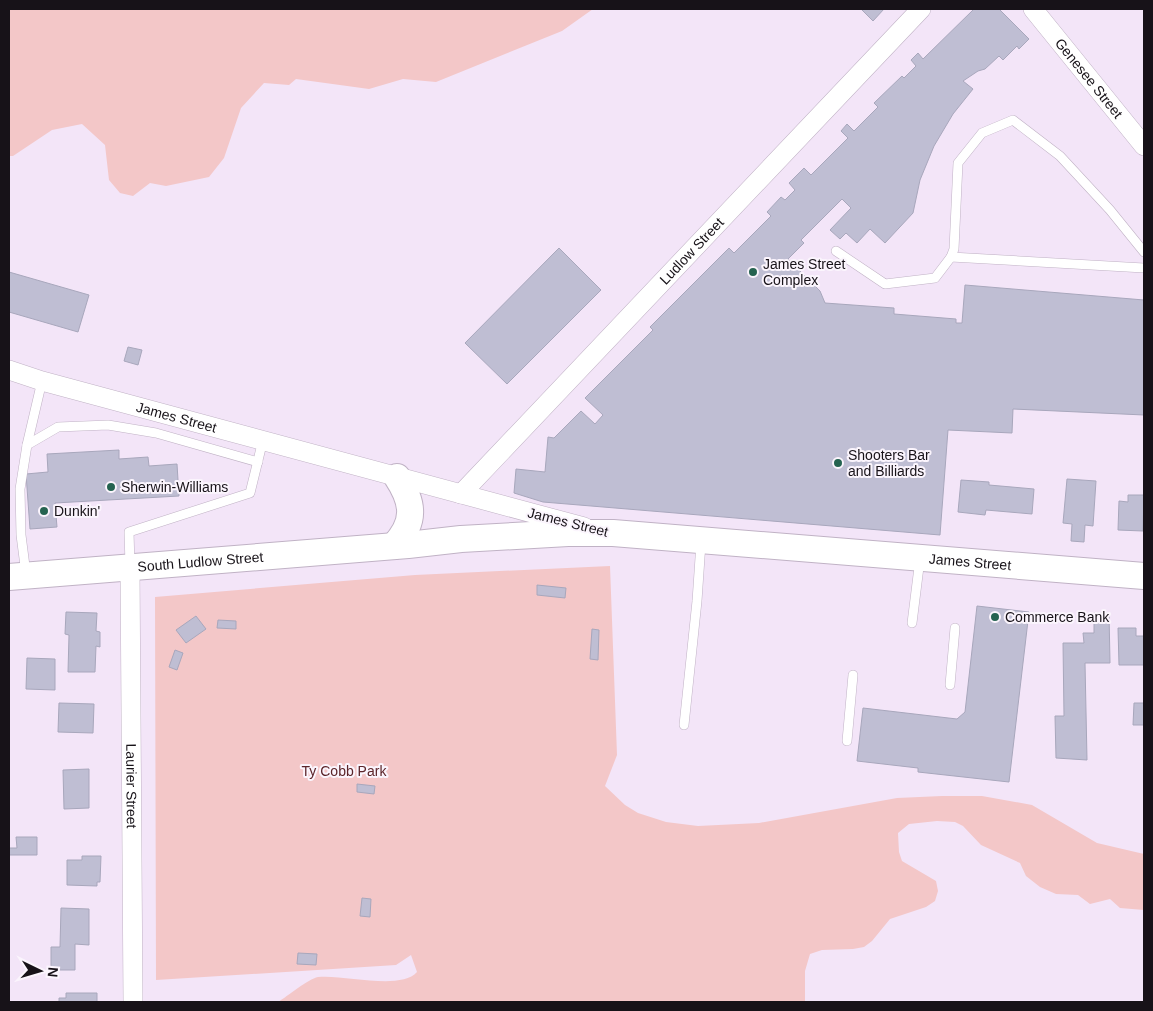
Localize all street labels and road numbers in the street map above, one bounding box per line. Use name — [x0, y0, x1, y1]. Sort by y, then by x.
street label: Genesee Street — [1052, 35, 1126, 121]
street label: Ludlow Street — [656, 214, 727, 288]
street label: James Street — [134, 399, 218, 436]
street label: James Street — [526, 504, 610, 540]
street label: South Ludlow Street — [137, 549, 264, 575]
street label: James Street — [928, 551, 1012, 573]
street label: Laurier Street — [123, 743, 140, 829]

